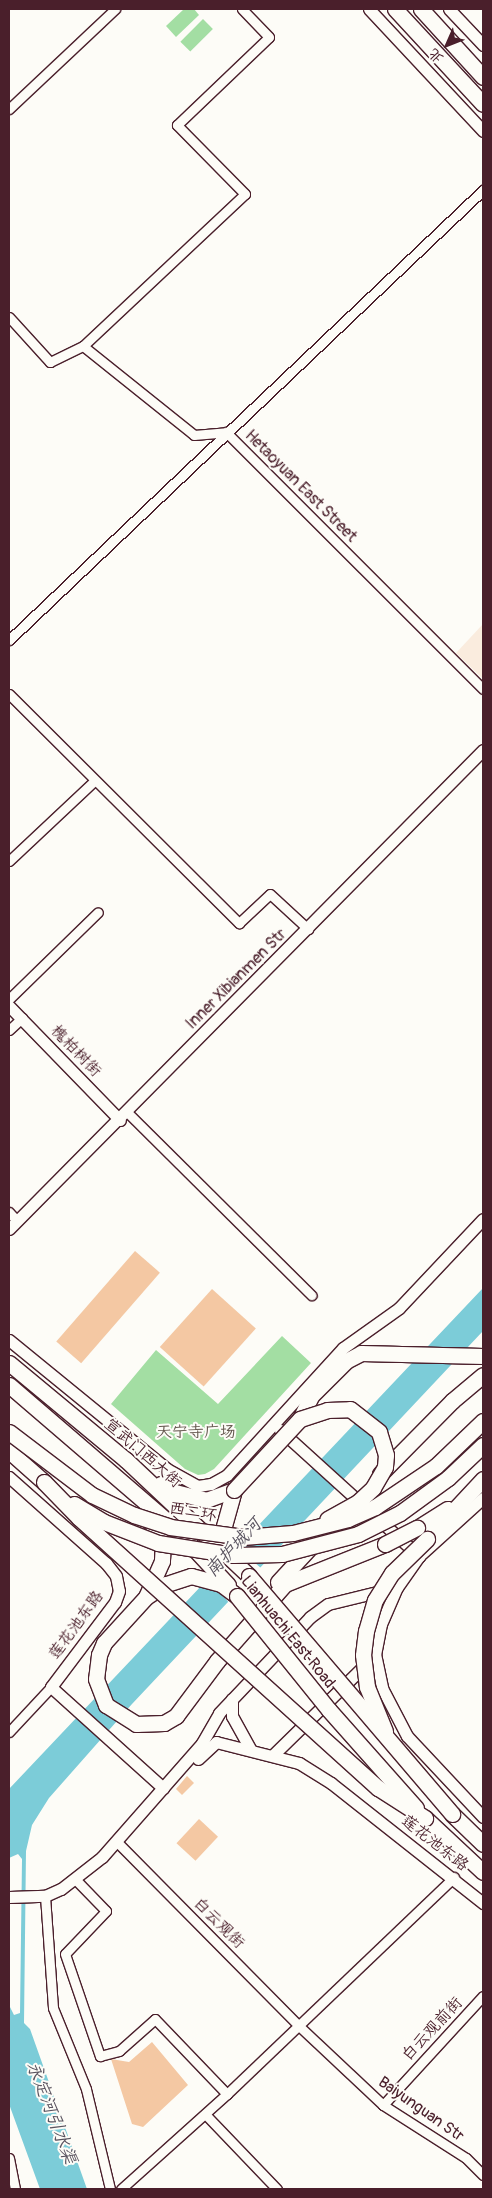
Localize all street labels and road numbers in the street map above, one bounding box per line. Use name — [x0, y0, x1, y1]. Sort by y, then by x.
street label: Hetaoyuan East Street — [241, 426, 361, 546]
street label: Inner Xibianmen Str — [182, 925, 290, 1033]
street label: 槐柏树街 — [47, 1021, 105, 1081]
street label: 宣武门西大街 — [100, 1414, 186, 1492]
street label: 西二环 — [168, 1498, 218, 1526]
street label: Lianhuachi East Road — [237, 1572, 339, 1692]
street label: 莲花池东路 — [45, 1587, 107, 1663]
street label: 莲花池东路 — [398, 1811, 472, 1875]
street label: 白云观街 — [190, 1894, 248, 1952]
street label: 白云观前街 — [398, 1993, 466, 2065]
street label: Baiyunguan Str — [374, 2072, 468, 2146]

